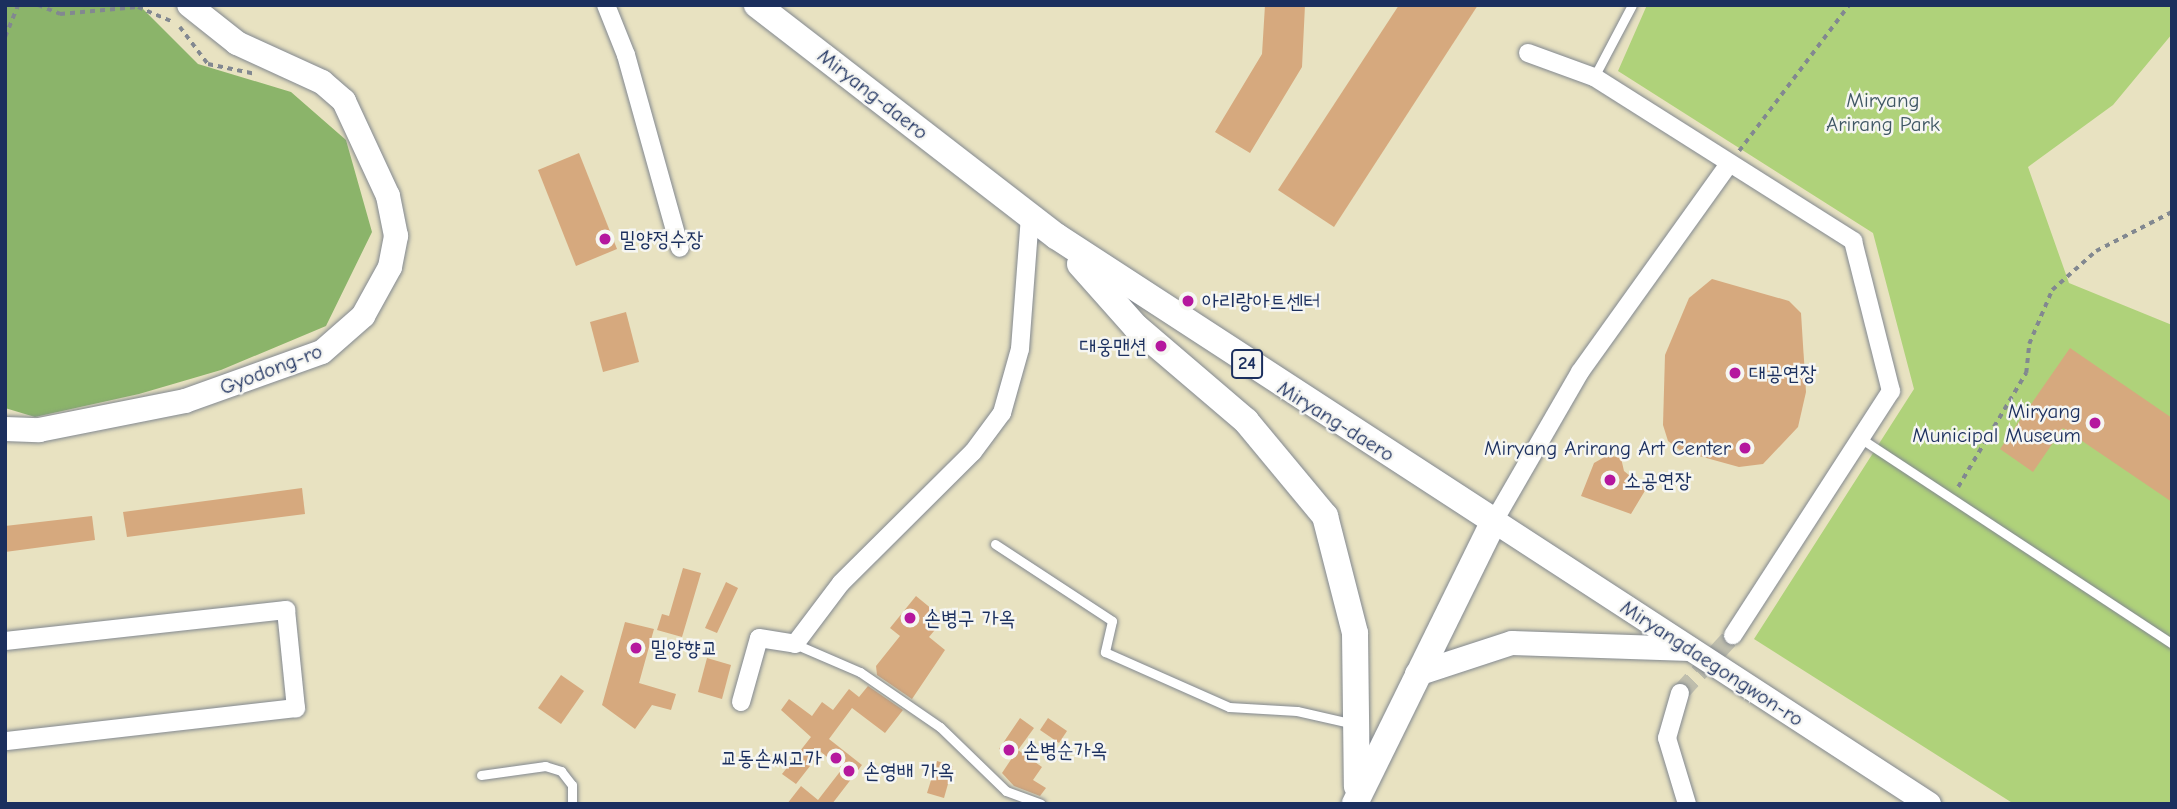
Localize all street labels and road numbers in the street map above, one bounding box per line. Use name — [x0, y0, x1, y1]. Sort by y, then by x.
street label: Miryang-daero — [813, 43, 933, 145]
street label: Gyodong-ro — [216, 338, 326, 400]
road number: 24 — [1230, 348, 1264, 380]
street label: Miryang-daero — [1273, 375, 1399, 467]
street label: Miryangdaegongwon-ro — [1616, 594, 1808, 732]

